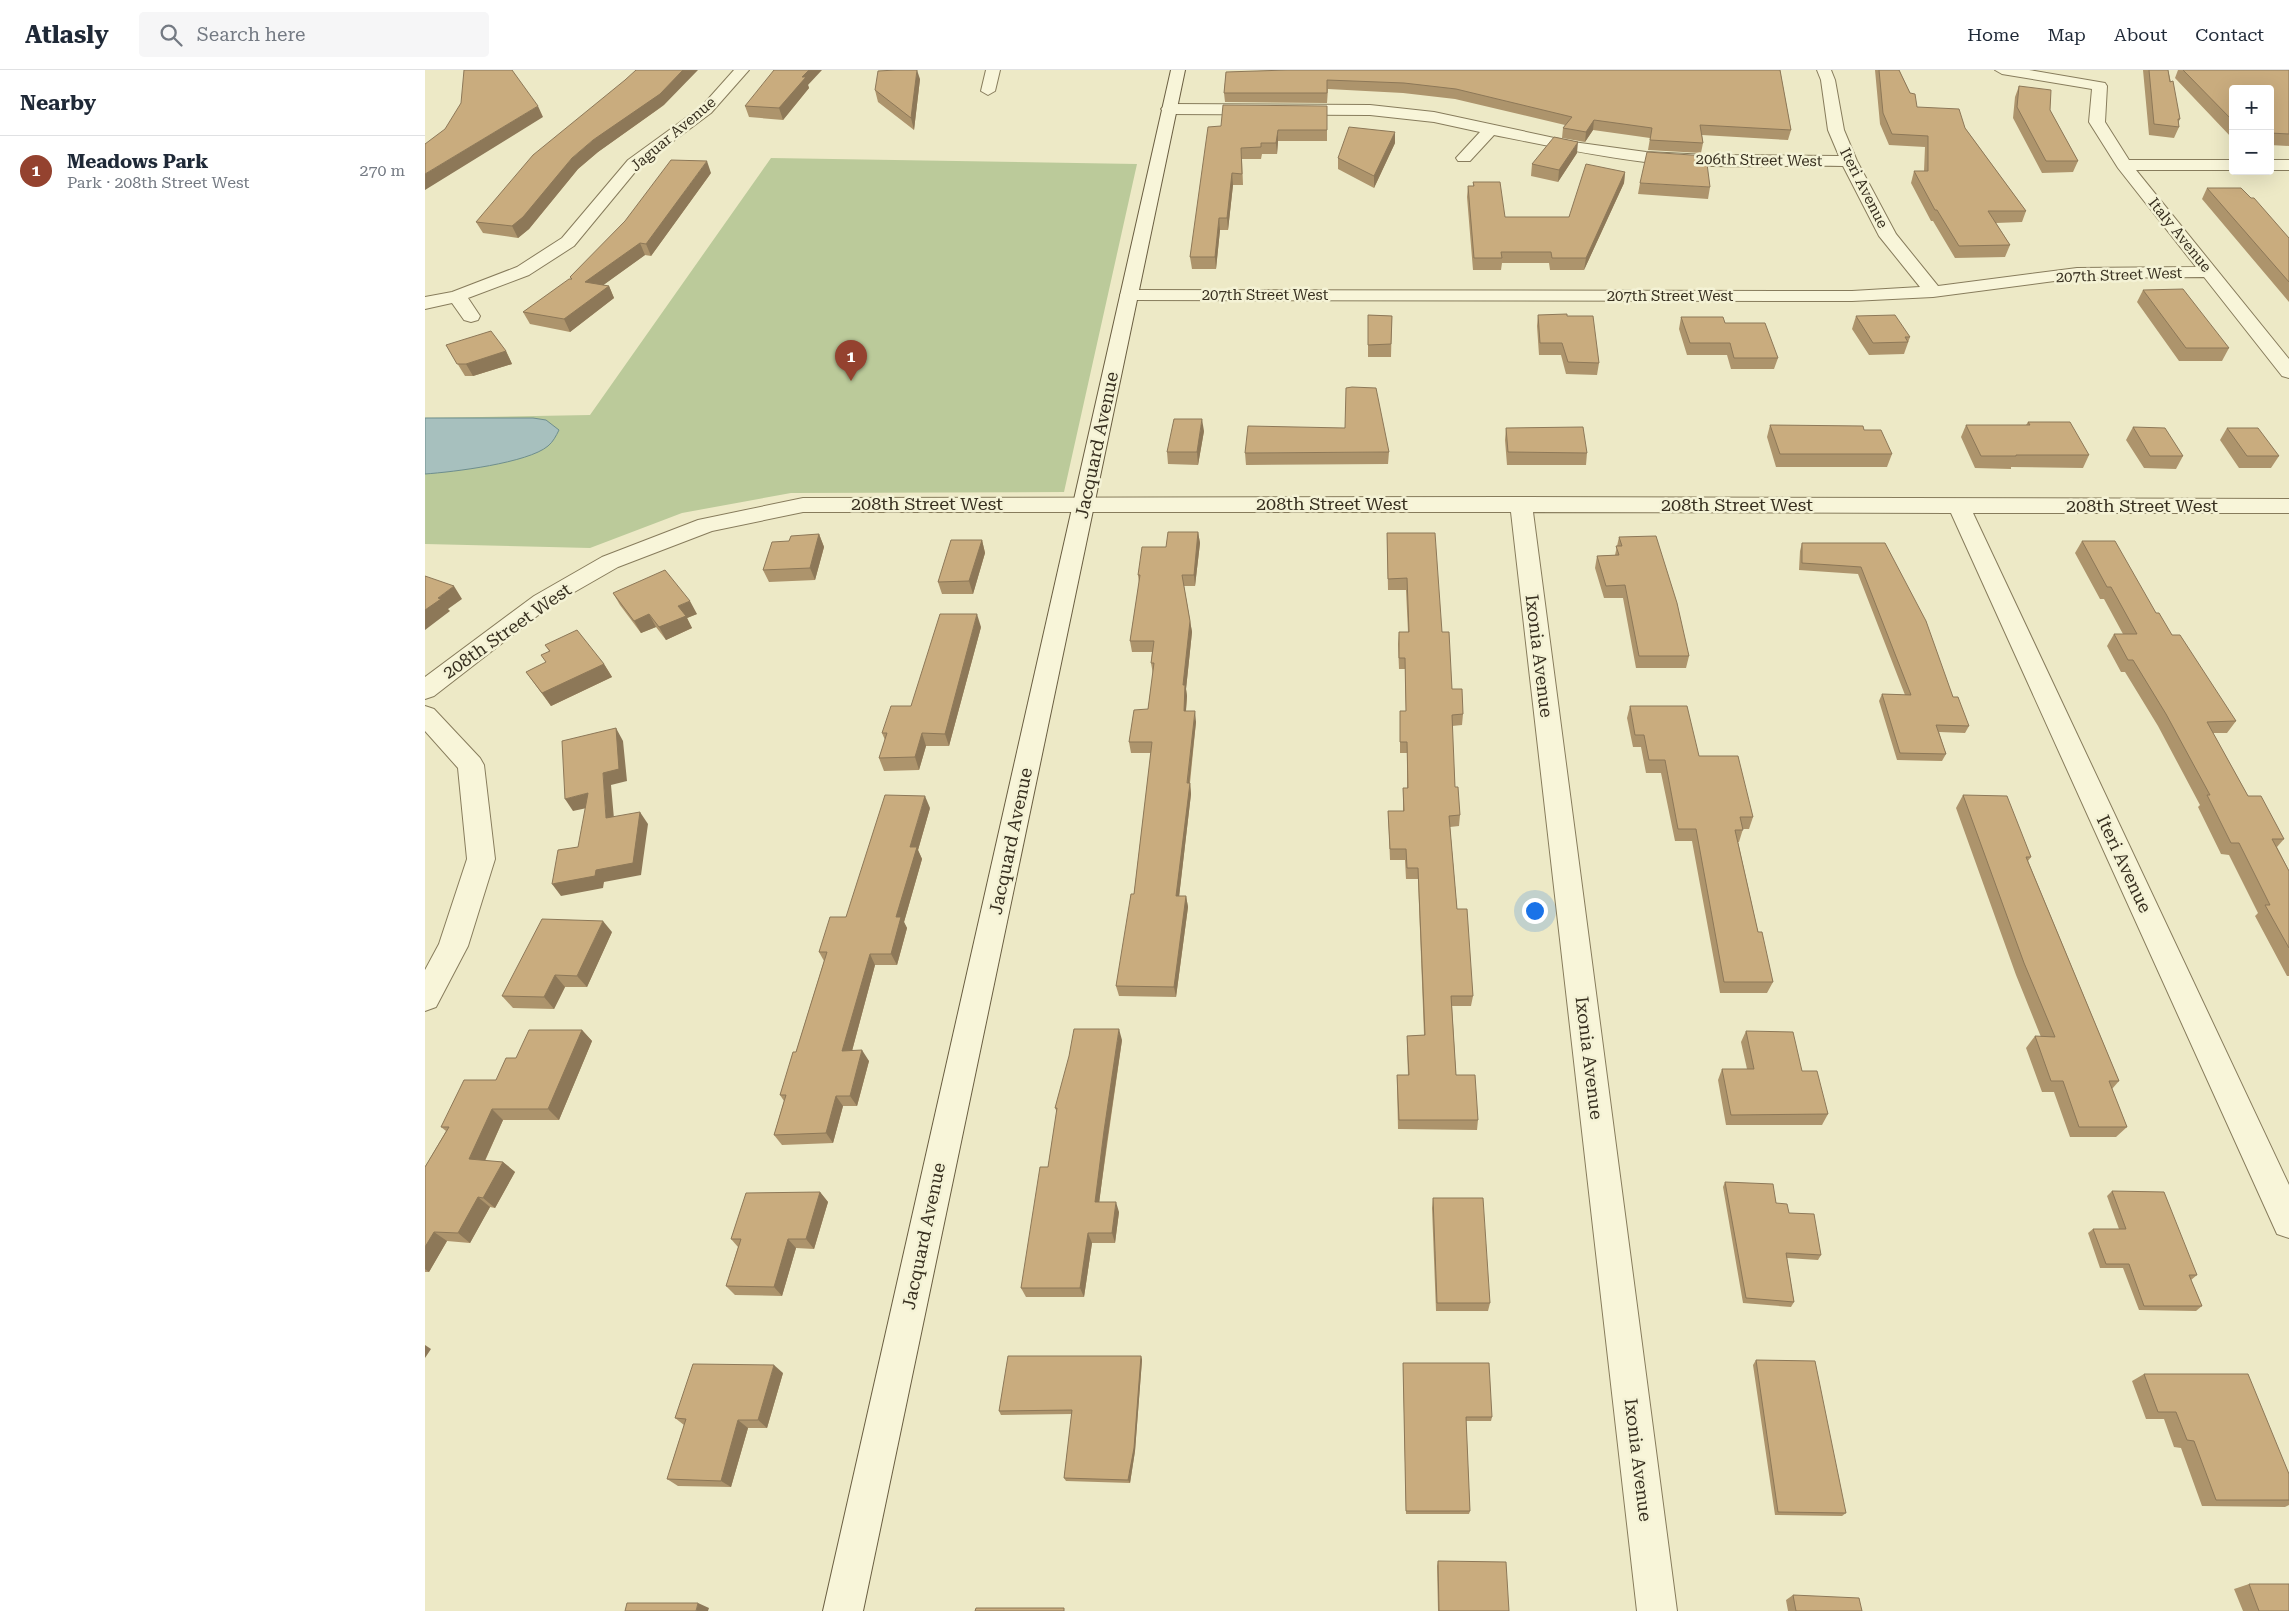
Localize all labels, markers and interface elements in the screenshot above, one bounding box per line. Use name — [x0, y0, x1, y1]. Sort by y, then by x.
search box — [139, 12, 489, 57]
text: Atlasly — [25, 21, 109, 49]
icon: search — [157, 21, 185, 49]
text: Search here — [197, 23, 306, 46]
text: Home — [1967, 24, 2019, 45]
text: Map — [2047, 24, 2086, 45]
text: About — [2114, 24, 2167, 45]
text: Contact — [2195, 24, 2264, 45]
map controls — [2229, 85, 2274, 175]
button: + — [2229, 85, 2274, 130]
text: Nearby — [20, 91, 96, 115]
street label: Jaguar Avenue — [627, 93, 719, 175]
button: − — [2229, 130, 2274, 175]
street label: Iteri Avenue — [1836, 145, 1892, 231]
text: Meadows Park — [67, 150, 208, 173]
street label: 206th Street West — [1696, 150, 1823, 170]
text: 1 — [32, 161, 40, 180]
text: 270 m — [359, 161, 405, 180]
text: Park · 208th Street West — [67, 173, 249, 192]
street label: Italy Avenue — [2145, 194, 2215, 276]
street label: 207th Street West — [2055, 264, 2183, 286]
street label: 207th Street West — [1202, 286, 1329, 304]
street label: 207th Street West — [1607, 287, 1734, 305]
pin: 1 — [835, 340, 867, 381]
street label: Jacquard Avenue — [1071, 369, 1122, 520]
street label: 208th Street West — [851, 493, 1003, 514]
street label: 208th Street West — [1256, 493, 1408, 514]
street label: 208th Street West — [1661, 494, 1813, 515]
street label: 208th Street West — [2066, 495, 2218, 516]
street label: 208th Street West — [438, 578, 575, 683]
street label: Ixonia Avenue — [1522, 593, 1557, 719]
street label: Jacquard Avenue — [985, 765, 1036, 916]
street label: Iteri Avenue — [2093, 812, 2156, 916]
your location — [1522, 898, 1548, 924]
street label: Ixonia Avenue — [1572, 995, 1607, 1121]
street label: Jacquard Avenue — [898, 1160, 949, 1311]
street label: Ixonia Avenue — [1621, 1397, 1656, 1523]

